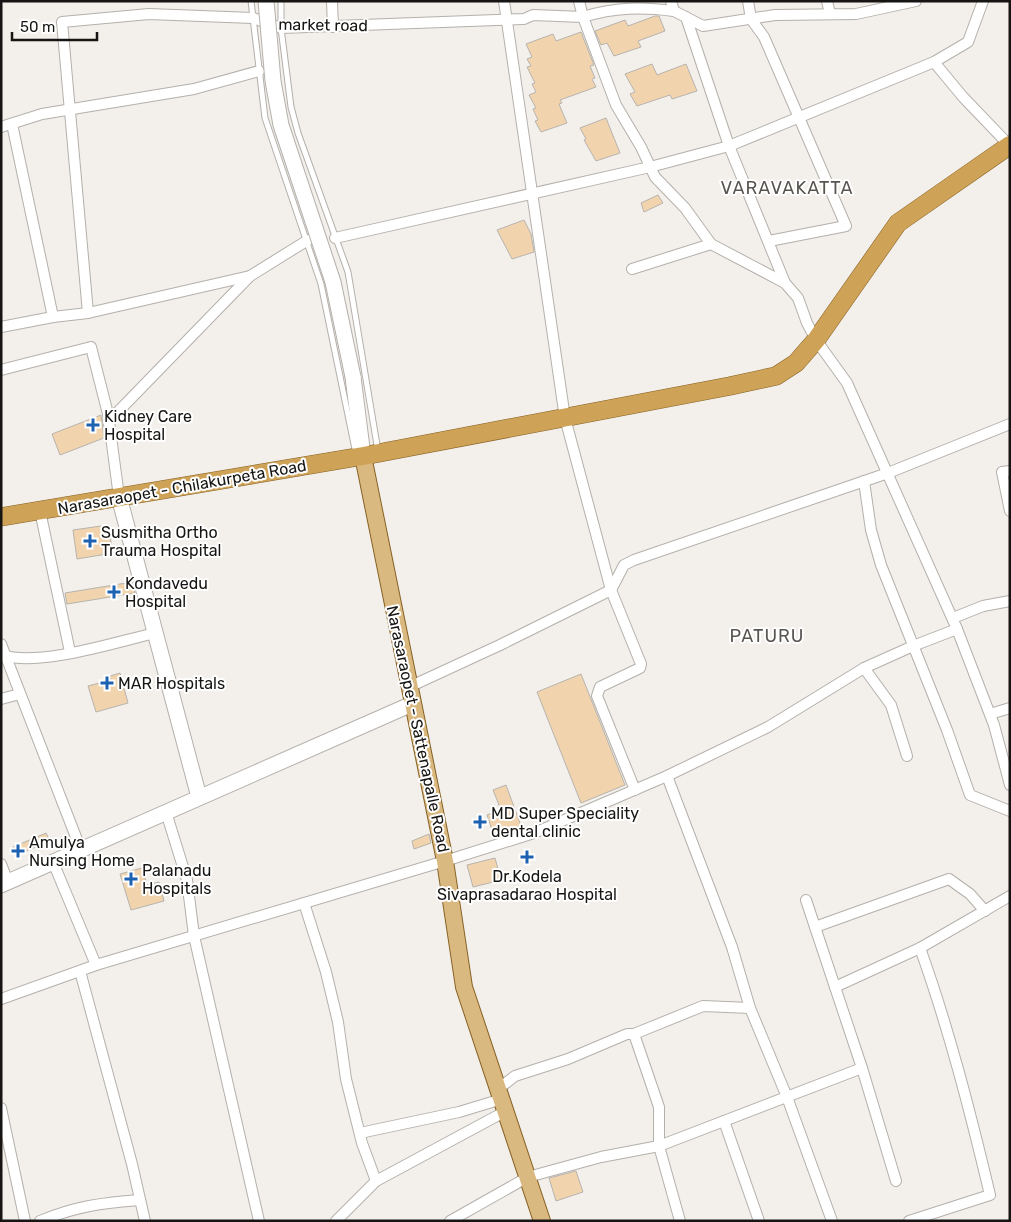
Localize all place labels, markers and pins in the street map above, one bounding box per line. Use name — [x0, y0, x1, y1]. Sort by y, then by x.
place label: Kidney Care Hospital — [104, 407, 192, 444]
marker: Kidney Care Hospital — [86, 418, 100, 432]
place label: Susmitha Ortho Trauma Hospital — [101, 523, 222, 560]
marker: Susmitha Ortho Trauma Hospital — [83, 534, 97, 548]
place label: Kondavedu Hospital — [125, 574, 208, 611]
marker: Kondavedu Hospital — [107, 585, 121, 599]
place label: MAR Hospitals — [118, 674, 225, 693]
marker: MAR Hospitals — [100, 676, 114, 690]
place label: MD Super Speciality dental clinic — [491, 804, 639, 841]
marker: MD Super Speciality dental clinic — [473, 815, 487, 829]
place label: Amulya Nursing Home — [29, 833, 135, 870]
marker: Amulya Nursing Home — [11, 844, 25, 858]
marker: Dr.Kodela Sivaprasadarao Hospital — [520, 850, 534, 864]
place label: Palanadu Hospitals — [142, 861, 211, 898]
place label: Dr.Kodela Sivaprasadarao Hospital — [437, 867, 617, 904]
marker: Palanadu Hospitals — [124, 872, 138, 886]

